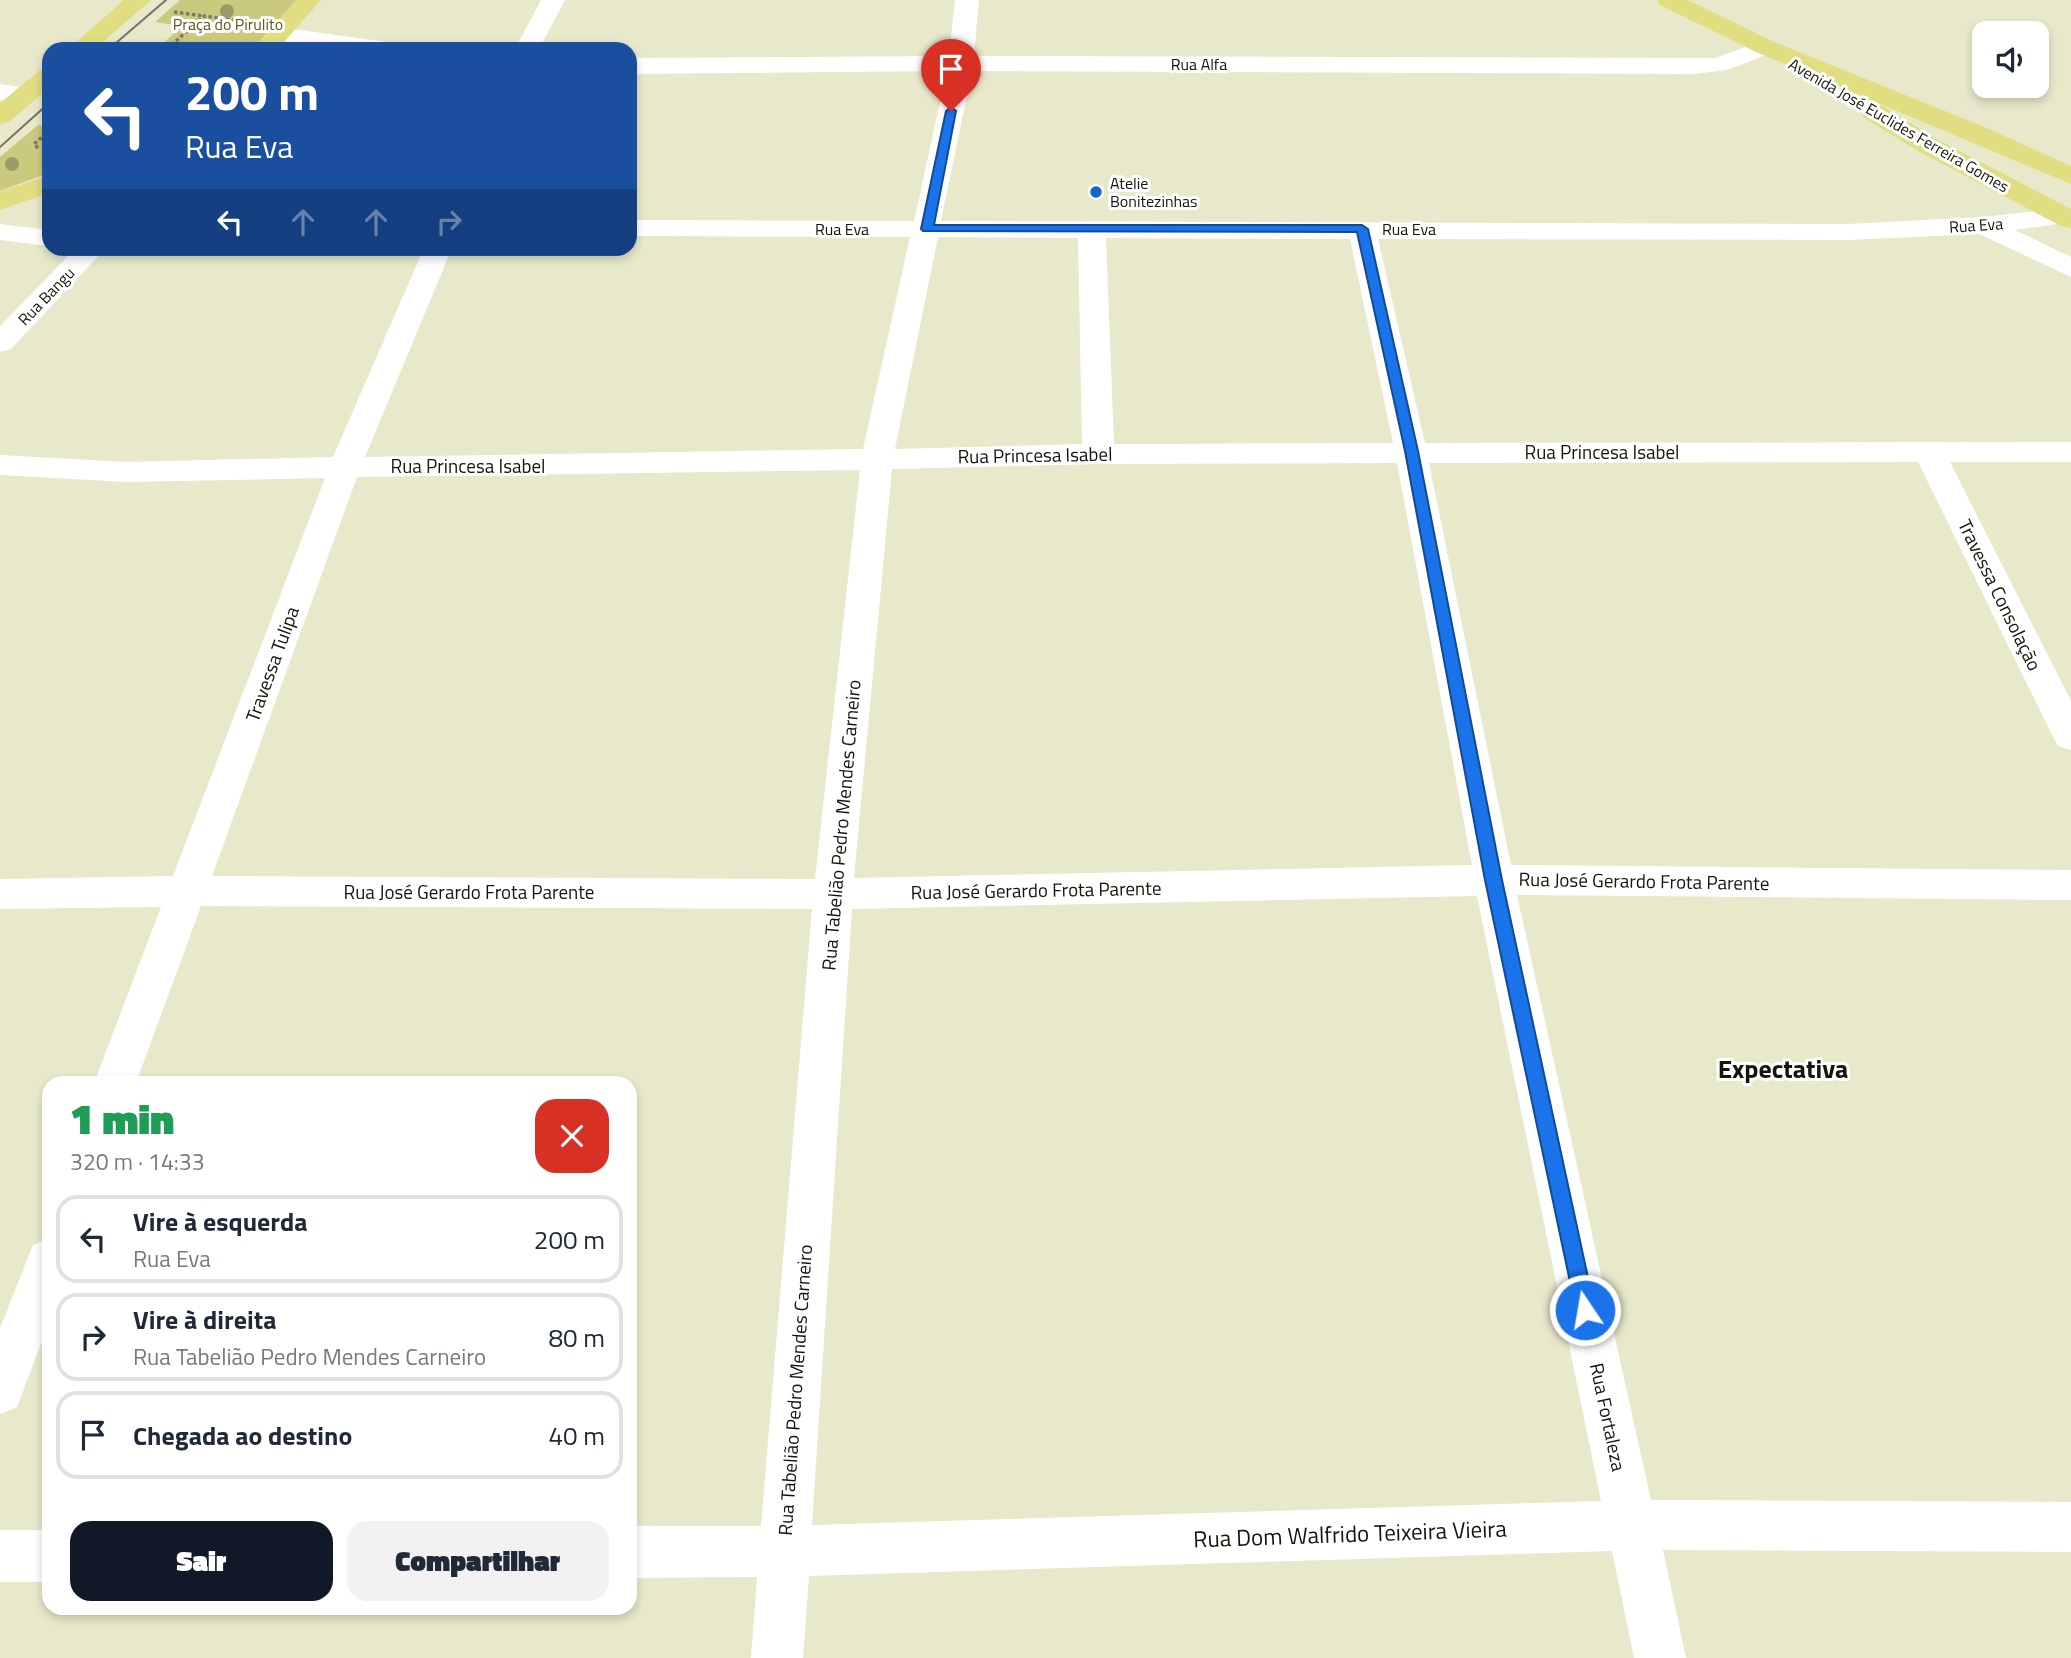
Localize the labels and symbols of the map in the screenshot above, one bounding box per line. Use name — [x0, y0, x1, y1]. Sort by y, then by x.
park label: Praça do Pirulito — [173, 12, 283, 36]
pin — [921, 39, 981, 111]
street label: Rua Alfa — [1171, 52, 1227, 76]
street label: Avenida José Euclides Ferreira Gomes — [1784, 52, 2014, 198]
place label: Atelie Bonitezinhas — [1110, 171, 1198, 213]
marker: Atelie Bonitezinhas — [1088, 184, 1104, 200]
street label: Rua Eva — [1948, 211, 2004, 239]
street label: Rua Eva — [815, 217, 869, 241]
street label: Rua Eva — [1382, 217, 1436, 241]
street label: Rua Bangu — [12, 261, 80, 331]
street label: Rua Princesa Isabel — [1525, 437, 1679, 466]
street label: Rua Princesa Isabel — [957, 439, 1113, 470]
street label: Rua Princesa Isabel — [391, 451, 545, 480]
street label: Travessa Consolação — [1951, 514, 2050, 675]
street label: Travessa Tulipa — [237, 602, 306, 726]
street label: Rua Tabelião Pedro Mendes Carneiro — [813, 678, 868, 972]
street label: Rua José Gerardo Frota Parente — [1518, 864, 1770, 897]
street label: Rua José Gerardo Frota Parente — [910, 873, 1162, 906]
street label: Rua José Gerardo Frota Parente — [344, 877, 594, 906]
district label: Expectativa — [1718, 1049, 1848, 1088]
street label: Rua Tabelião Pedro Mendes Carneiro — [770, 1243, 819, 1536]
position arrow — [1548, 1273, 1622, 1347]
street label: Rua Fortaleza — [1583, 1360, 1634, 1474]
street label: Rua Dom Walfrido Teixeira Vieira — [1193, 1511, 1508, 1556]

